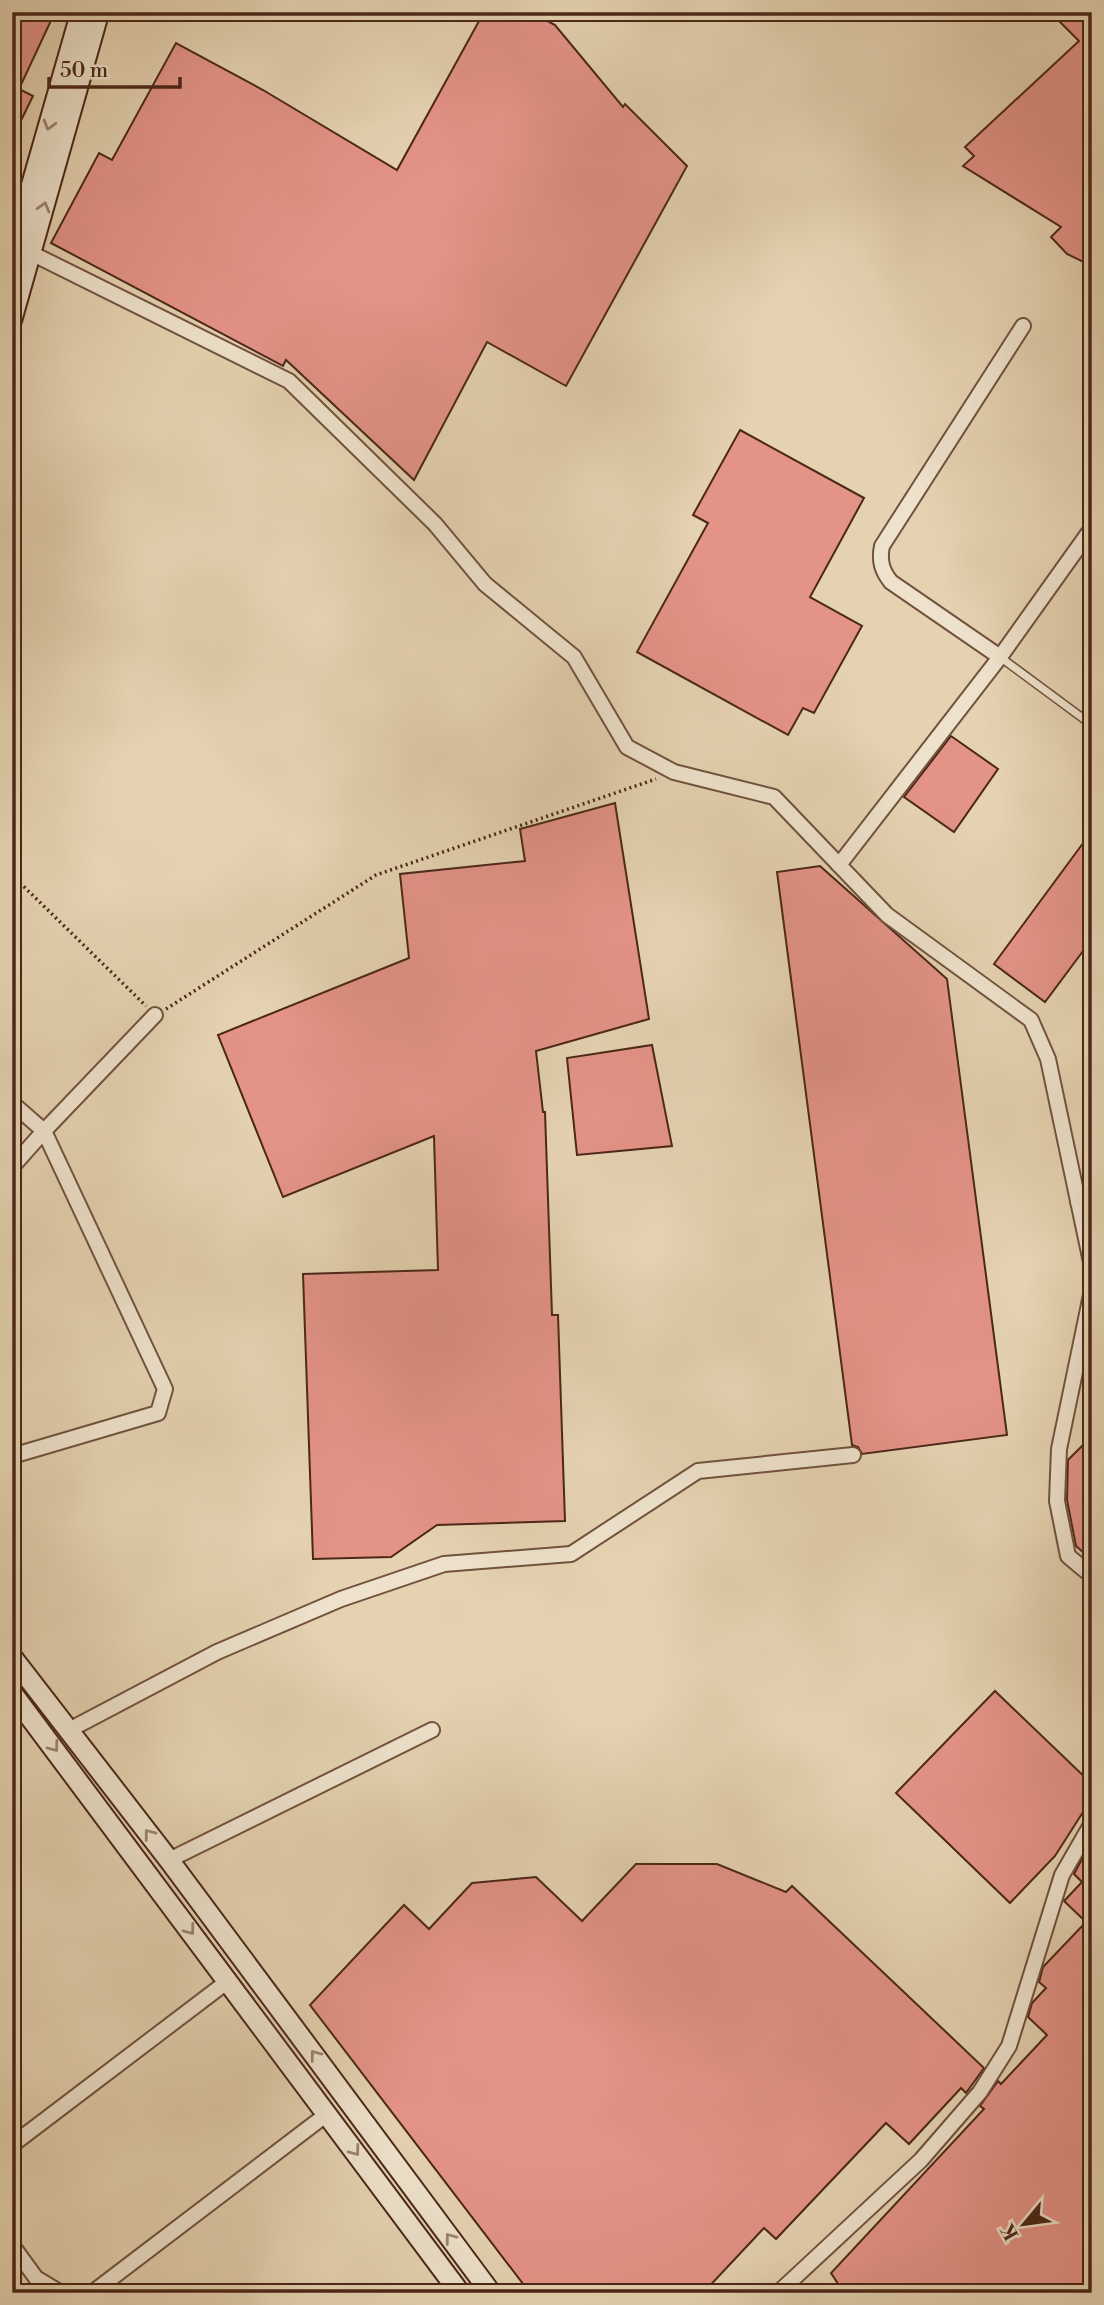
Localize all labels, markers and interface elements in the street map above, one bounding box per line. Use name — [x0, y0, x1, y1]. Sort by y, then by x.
scale bar — [49, 46, 180, 90]
text: 50 m — [60, 58, 108, 84]
one-way arrow — [43, 119, 57, 131]
one-way arrow — [36, 201, 51, 213]
one-way arrow — [45, 1740, 58, 1752]
one-way arrow — [145, 1829, 158, 1842]
one-way arrow — [181, 1922, 194, 1935]
one-way arrow — [310, 2051, 323, 2063]
one-way arrow — [347, 2144, 359, 2156]
north arrow — [988, 2190, 1058, 2260]
text: K — [995, 2219, 1024, 2244]
one-way arrow — [446, 2233, 459, 2246]

